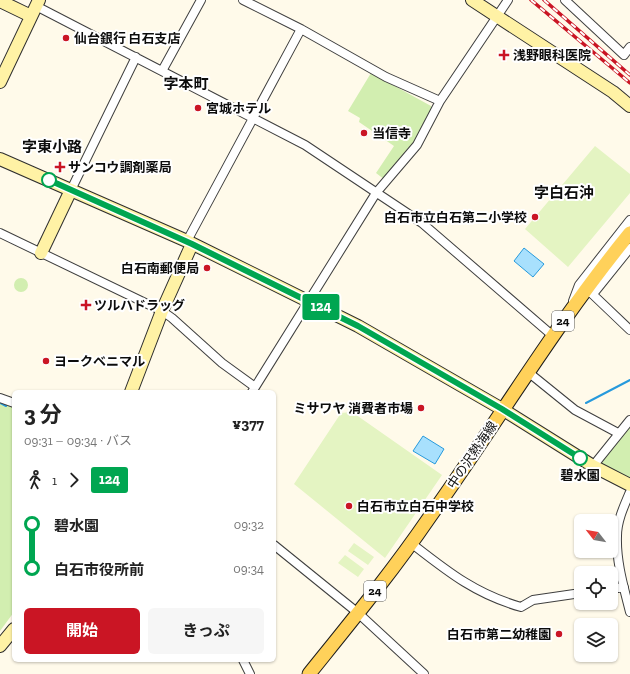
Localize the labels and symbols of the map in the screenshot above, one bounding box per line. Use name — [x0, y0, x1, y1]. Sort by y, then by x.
place label: 仙台銀行 白石支店 — [74, 31, 180, 46]
marker: 仙台銀行 白石支店 — [61, 33, 71, 43]
place label: 浅野眼科医院 — [513, 48, 591, 63]
marker: 浅野眼科医院 — [498, 49, 510, 61]
district label: 字本町 — [163, 75, 209, 93]
place label: 宮城ホテル — [206, 101, 271, 116]
marker: 宮城ホテル — [193, 103, 203, 113]
place label: 当信寺 — [372, 126, 411, 141]
marker: 当信寺 — [359, 128, 369, 138]
district label: 字東小路 — [22, 138, 82, 156]
place label: サンコウ調剤薬局 — [68, 160, 171, 175]
marker: サンコウ調剤薬局 — [55, 162, 65, 172]
unlabelled marker — [41, 172, 57, 188]
district label: 字白石沖 — [534, 184, 594, 202]
place label: 白石市立白石第二小学校 — [384, 210, 527, 225]
marker: 白石市立白石第二小学校 — [530, 212, 540, 222]
place label: 白石南郵便局 — [121, 261, 199, 276]
marker: 白石南郵便局 — [202, 263, 212, 273]
line badge: 124 — [298, 294, 344, 320]
place label: ツルハドラッグ — [94, 298, 185, 313]
marker: ツルハドラッグ — [81, 300, 91, 310]
road number: 24 — [552, 311, 574, 331]
place label: ヨークベニマル — [54, 354, 145, 369]
marker: ヨークベニマル — [41, 356, 51, 366]
place label: ミサワヤ 消費者市場 — [294, 401, 413, 416]
marker: ミサワヤ 消費者市場 — [416, 403, 426, 413]
street label: 中の沢熱海線 — [444, 418, 500, 492]
marker: 碧水園 — [572, 450, 588, 466]
place label: 碧水園 — [560, 468, 600, 483]
place label: 白石市立白石中学校 — [357, 499, 474, 514]
marker: 白石市立白石中学校 — [344, 501, 354, 511]
north arrow — [574, 514, 618, 558]
road number: 24 — [364, 581, 386, 601]
place label: 白石市第二幼稚園 — [447, 627, 551, 642]
marker: 白石市第二幼稚園 — [554, 629, 564, 639]

